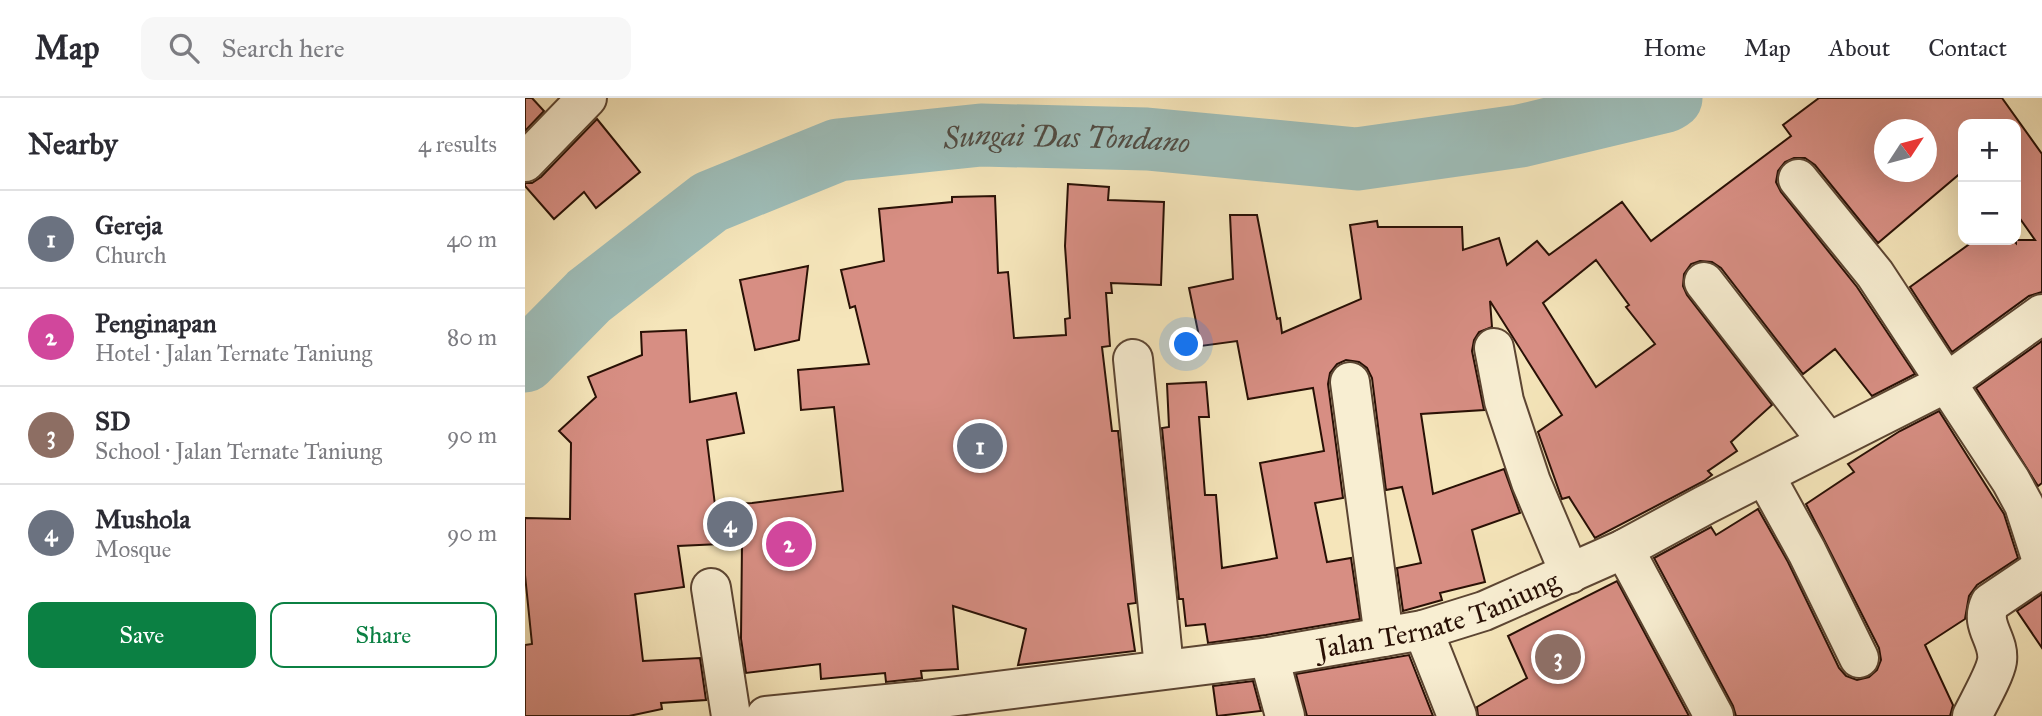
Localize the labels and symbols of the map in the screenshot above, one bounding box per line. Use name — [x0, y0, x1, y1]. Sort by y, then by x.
water label: Sungai Das Tondano — [940, 117, 1192, 161]
north arrow — [1874, 119, 1937, 182]
your location — [1169, 327, 1203, 361]
pin: 1 — [957, 420, 1003, 472]
pin: 4 — [707, 498, 753, 550]
pin: 2 — [766, 518, 812, 570]
street label: Jalan Ternate Taniung — [1311, 562, 1565, 666]
pin: 3 — [1535, 631, 1581, 683]

